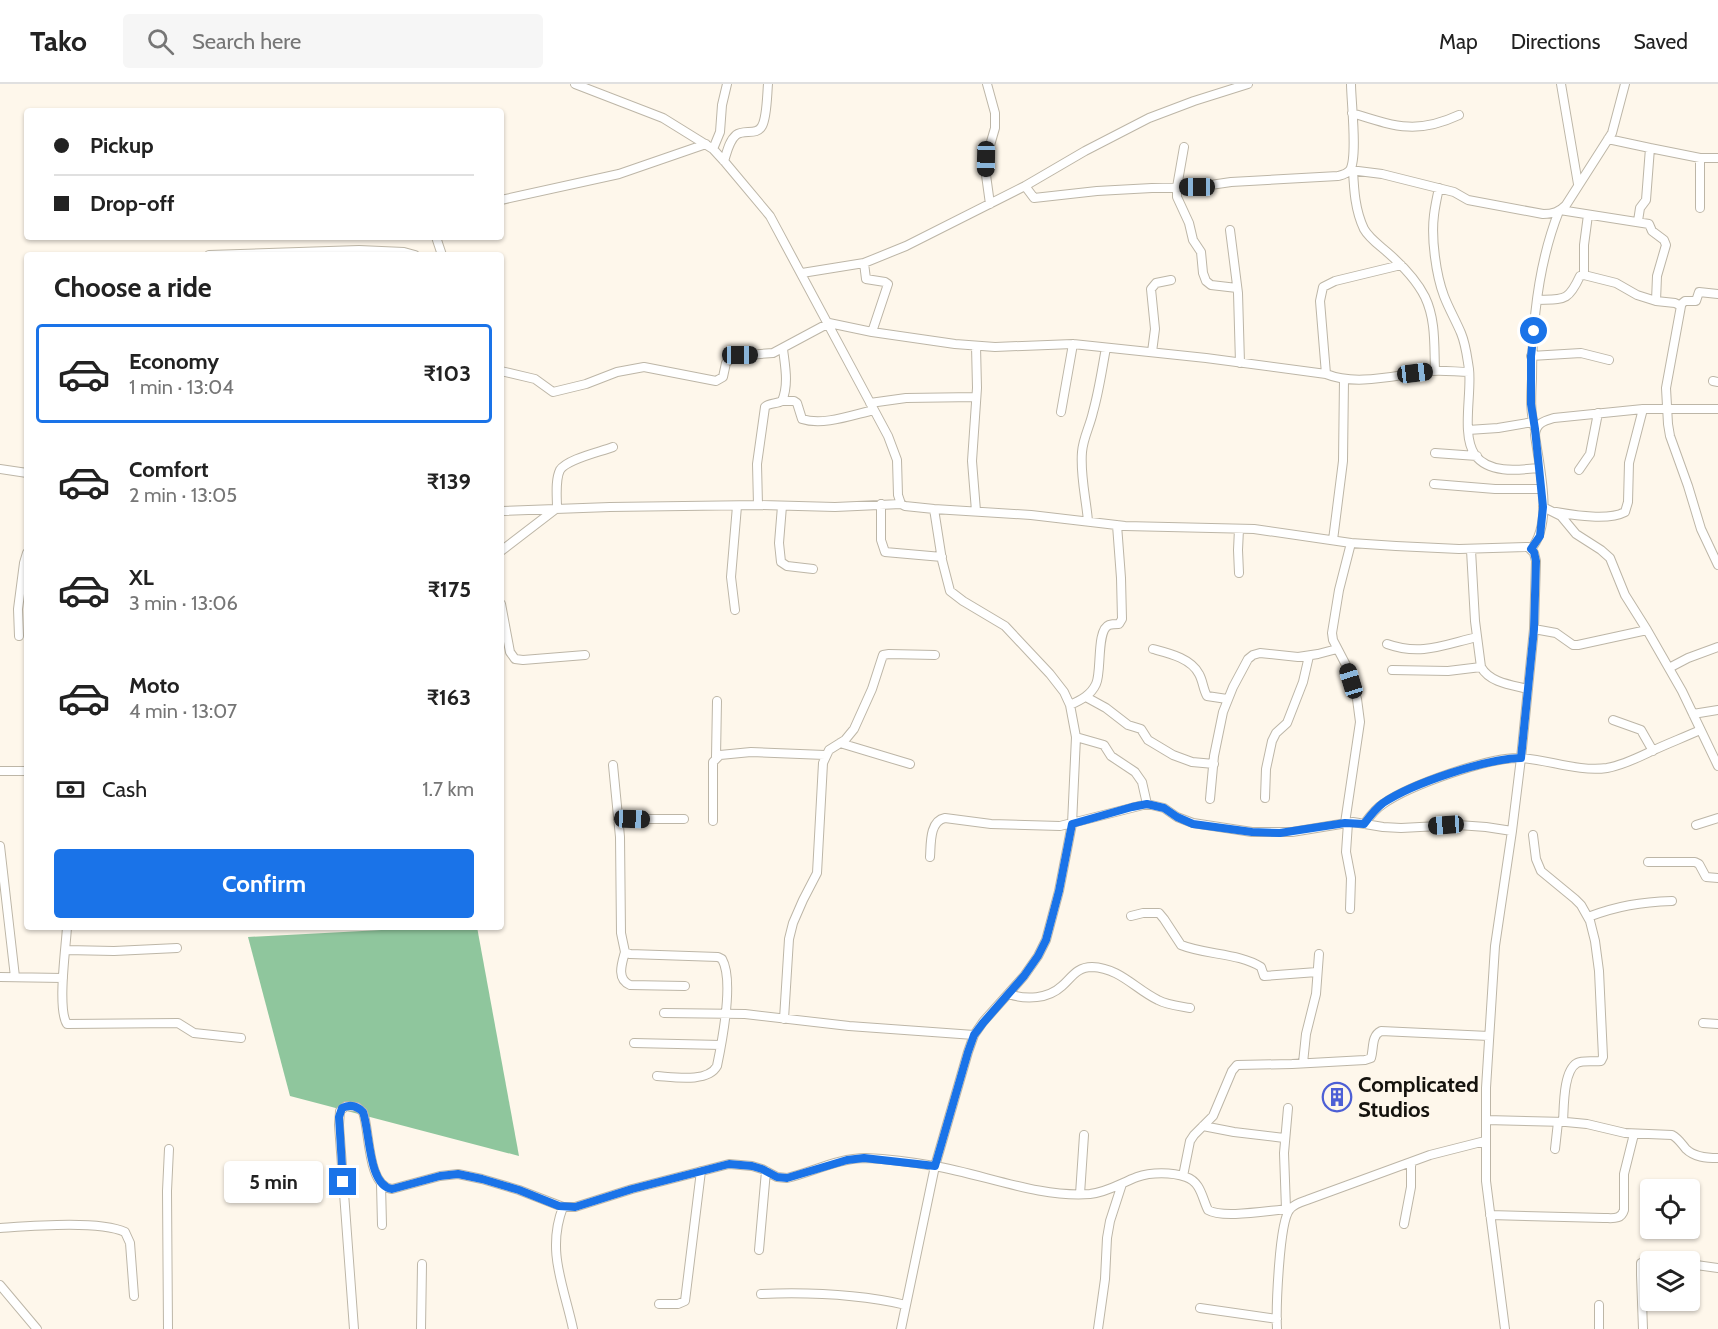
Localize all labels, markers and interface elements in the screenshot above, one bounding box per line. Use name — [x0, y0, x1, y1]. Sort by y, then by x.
search box — [123, 14, 543, 68]
text: Tako — [30, 24, 87, 58]
icon: search — [144, 25, 177, 58]
text: Search here — [192, 28, 301, 55]
text: Map — [1439, 29, 1478, 54]
text: Directions — [1511, 29, 1600, 54]
text: Saved — [1633, 29, 1688, 54]
text: Pickup — [90, 132, 154, 159]
car — [977, 141, 995, 177]
car — [1179, 178, 1215, 196]
text: Drop-off — [90, 190, 174, 217]
text: Choose a ride — [54, 271, 212, 304]
route start — [1520, 317, 1547, 344]
car — [722, 346, 758, 364]
icon: car — [57, 347, 111, 401]
text: Economy — [129, 348, 219, 375]
text: ₹103 — [424, 360, 471, 387]
car — [1396, 362, 1434, 384]
text: 1 min · 13:04 — [129, 375, 234, 399]
icon: car — [57, 455, 111, 509]
text: Comfort — [129, 456, 208, 483]
text: ₹139 — [427, 468, 471, 495]
text: 2 min · 13:05 — [129, 483, 237, 507]
icon: car — [57, 563, 111, 617]
text: XL — [129, 564, 154, 591]
text: ₹175 — [428, 576, 471, 603]
text: 3 min · 13:06 — [129, 591, 238, 615]
car — [1337, 661, 1365, 701]
icon: car — [57, 671, 111, 725]
text: Moto — [129, 672, 180, 699]
text: ₹163 — [427, 684, 471, 711]
text: 4 min · 13:07 — [129, 699, 237, 723]
icon: cash — [54, 773, 87, 806]
text: Cash — [102, 776, 147, 803]
text: 1.7 km — [422, 777, 474, 801]
car — [614, 809, 650, 829]
car — [1427, 815, 1465, 835]
button: Confirm — [54, 849, 474, 918]
place label: Complicated Studios — [1358, 1071, 1479, 1123]
building icon: Complicated Studios — [1321, 1081, 1353, 1113]
callout: 5 min — [223, 1161, 322, 1203]
route end — [329, 1168, 356, 1195]
text: 5 min — [249, 1170, 298, 1194]
map controls — [1640, 1179, 1700, 1311]
button: locate — [1640, 1179, 1700, 1239]
button: layers — [1640, 1251, 1700, 1311]

